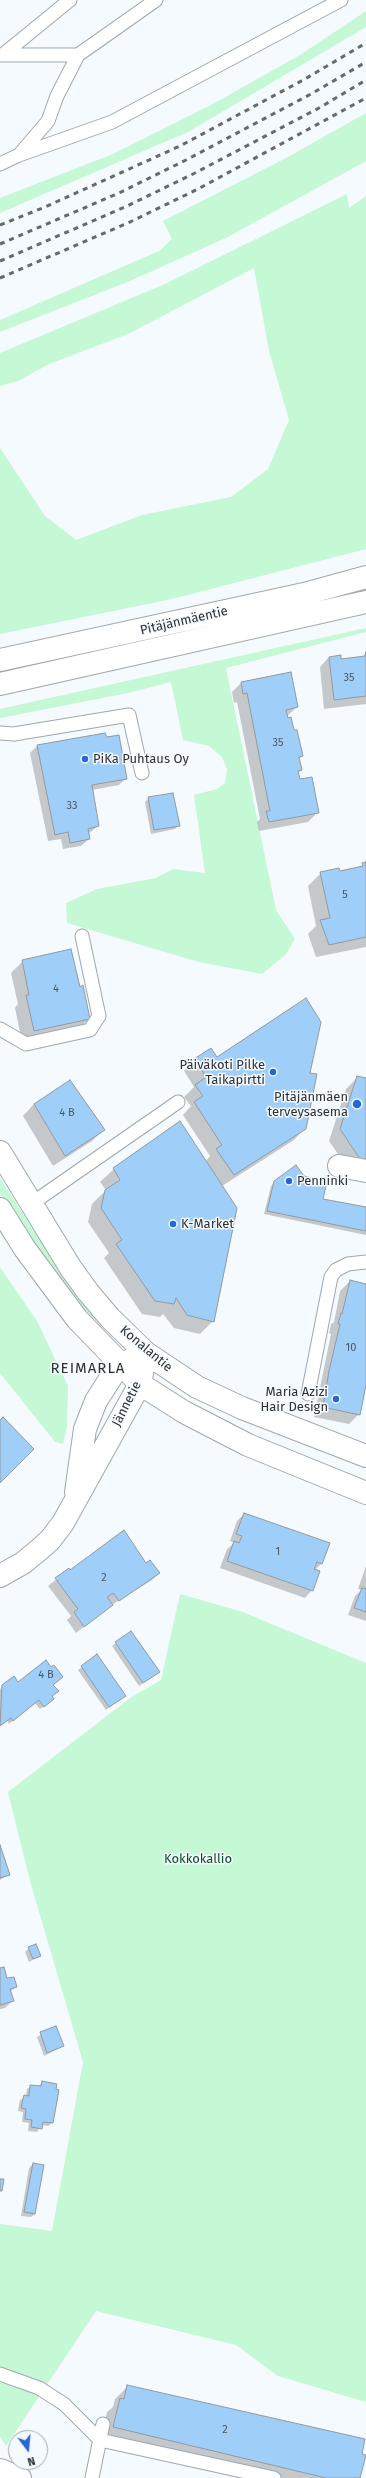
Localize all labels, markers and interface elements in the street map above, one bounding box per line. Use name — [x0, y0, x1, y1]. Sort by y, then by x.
street label: Pitäjänmäentie — [139, 603, 229, 639]
house number: 35 — [344, 671, 354, 685]
house number: 35 — [273, 736, 283, 750]
place label: PiKa Puhtaus Oy — [93, 751, 189, 767]
marker: PiKa Puhtaus Oy — [80, 754, 90, 764]
house number: 33 — [67, 799, 77, 813]
house number: 5 — [342, 888, 348, 902]
house number: 4 — [53, 982, 59, 996]
place label: Päiväkoti Pilke Taikapirtti — [180, 1057, 265, 1088]
marker: Päiväkoti Pilke Taikapirtti — [268, 1067, 278, 1077]
place label: Pitäjänmäen terveysasema — [267, 1089, 348, 1120]
marker: Pitäjänmäen terveysasema — [351, 1098, 363, 1110]
house number: 4 B — [59, 1106, 75, 1120]
place label: Penninki — [297, 1173, 348, 1189]
marker: Penninki — [284, 1176, 294, 1186]
place label: K-Market — [181, 1216, 234, 1232]
marker: K-Market — [168, 1219, 178, 1229]
street label: Konalantie — [117, 1323, 175, 1375]
house number: 10 — [346, 1341, 356, 1355]
district label: REIMARLA — [51, 1360, 125, 1378]
street label: Jännetie — [109, 1379, 145, 1429]
place label: Maria Azizi Hair Design — [260, 1384, 328, 1415]
marker: Maria Azizi Hair Design — [331, 1394, 341, 1404]
house number: 1 — [276, 1545, 280, 1559]
house number: 2 — [101, 1571, 107, 1585]
house number: 4 B — [38, 1668, 54, 1682]
park label: Kokkokallio — [164, 1851, 232, 1867]
house number: 2 — [222, 2423, 228, 2437]
north arrow — [8, 2430, 48, 2470]
text: N — [26, 2454, 36, 2468]

